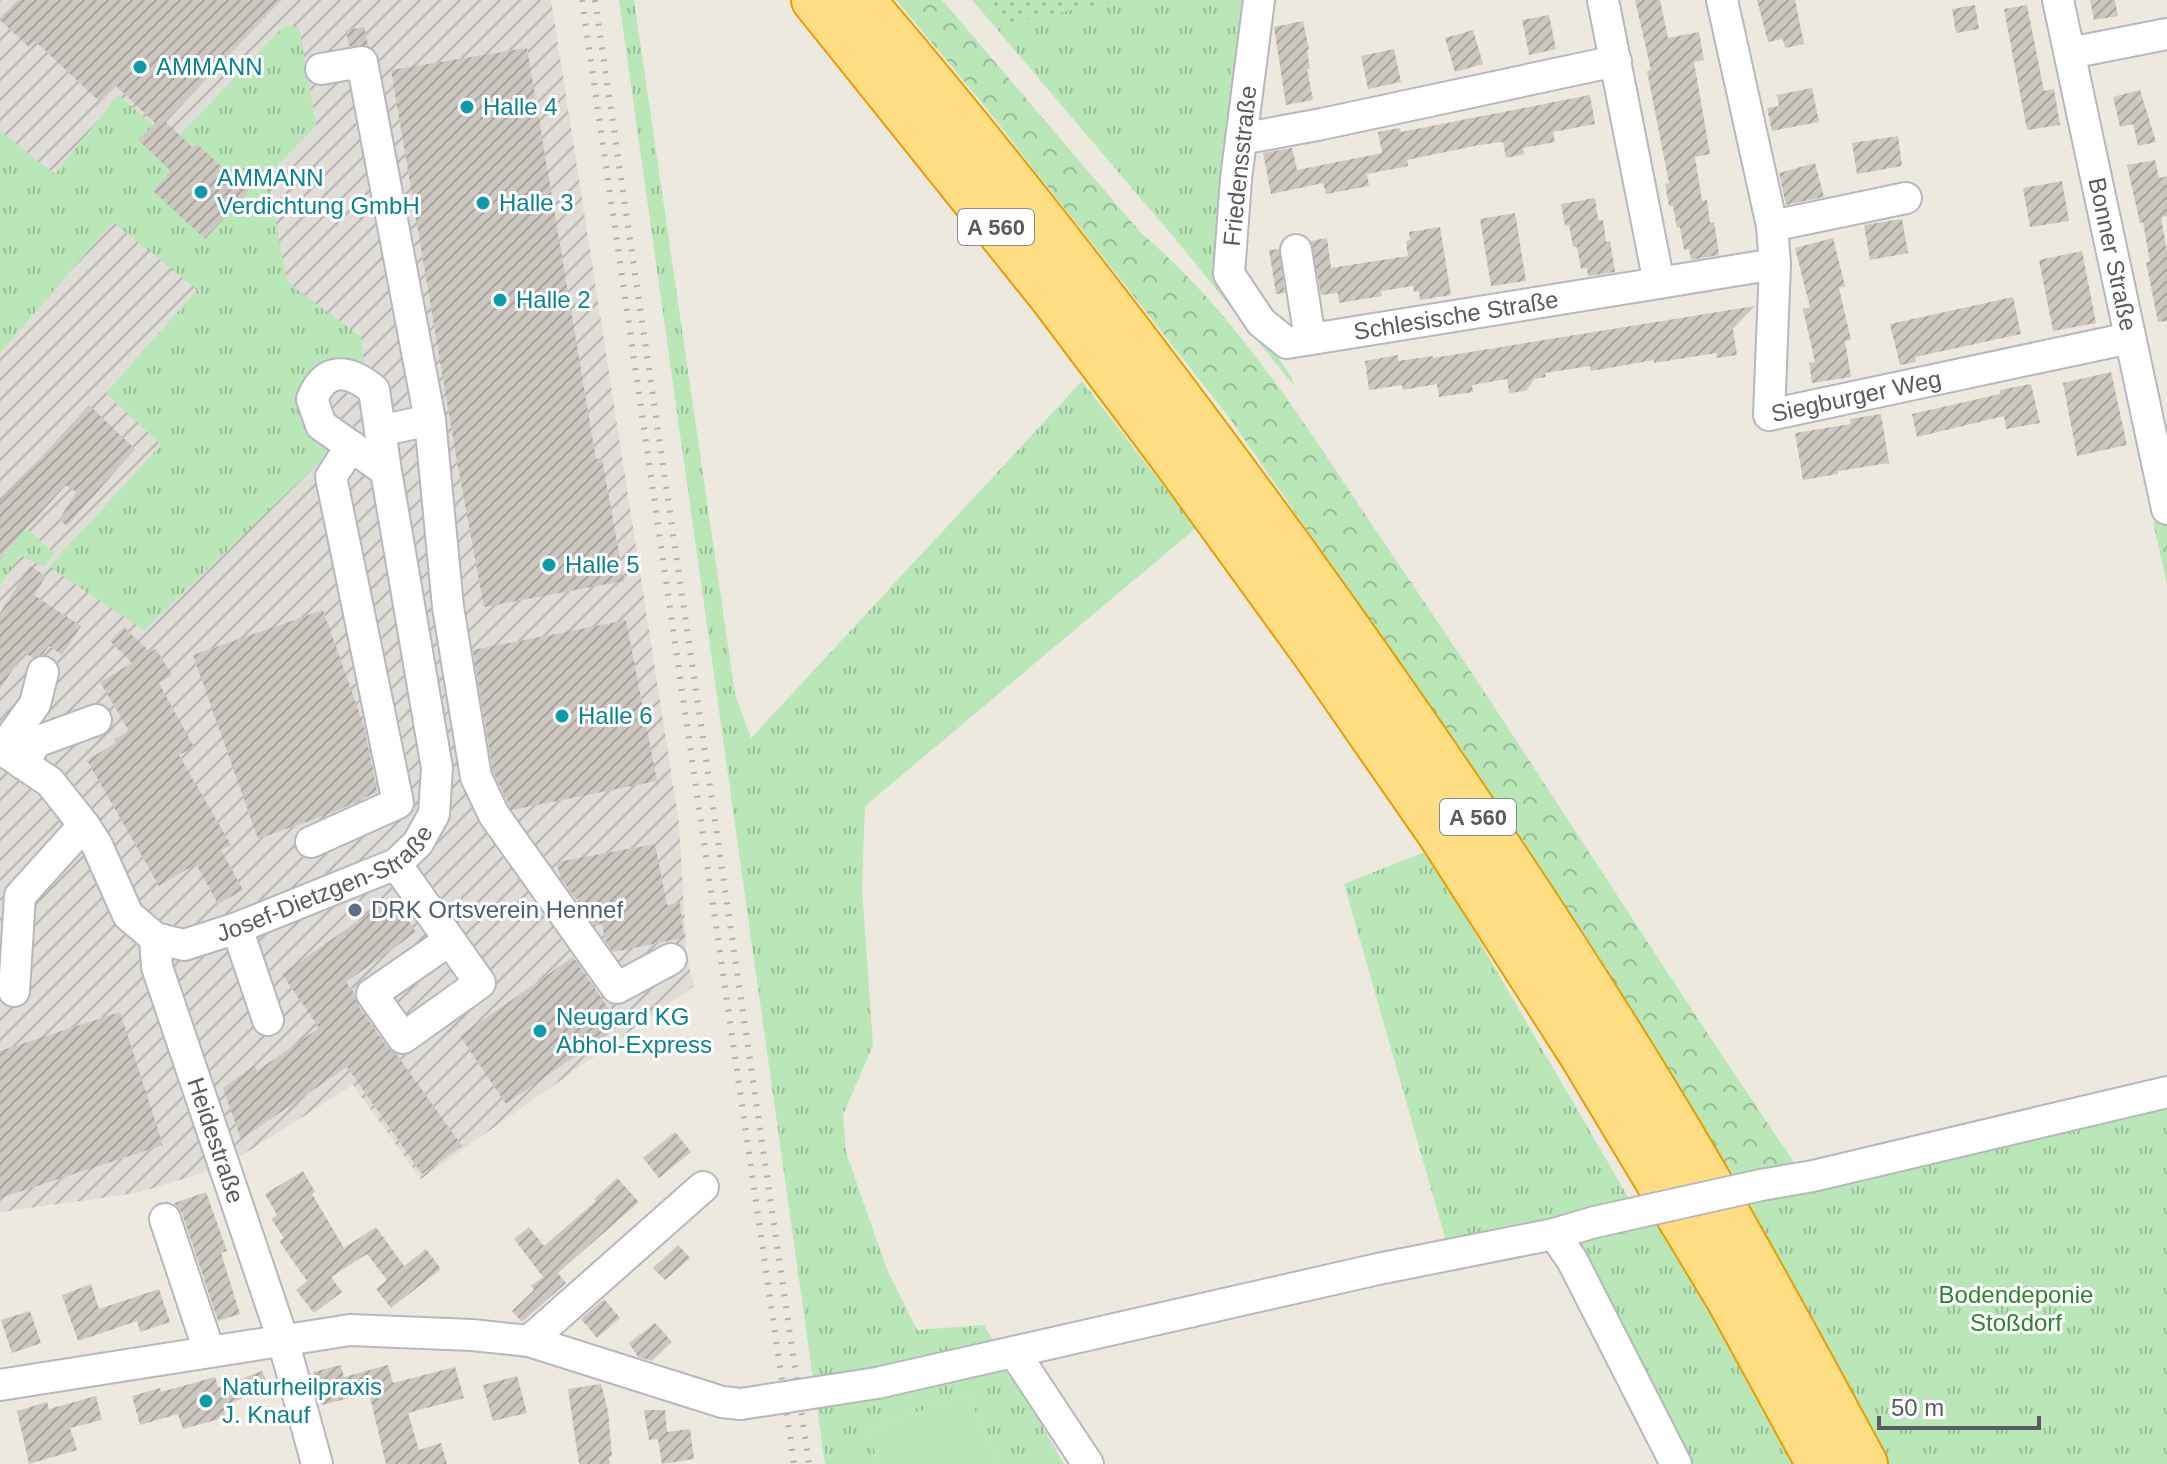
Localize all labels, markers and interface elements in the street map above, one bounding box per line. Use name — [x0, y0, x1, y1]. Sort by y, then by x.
place label: AMMANN — [156, 53, 263, 80]
marker: AMMANN — [131, 58, 149, 76]
street label: Friedensstraße — [1218, 84, 1261, 248]
place label: Halle 4 — [483, 93, 558, 120]
marker: Halle 4 — [458, 98, 476, 116]
place label: AMMANN Verdichtung GmbH — [217, 164, 420, 219]
street label: Bonner Straße — [2083, 175, 2142, 333]
marker: AMMANN Verdichtung GmbH — [192, 183, 210, 201]
place label: Halle 3 — [499, 189, 574, 216]
marker: Halle 3 — [474, 194, 492, 212]
road number: A 560 — [958, 209, 1034, 245]
street label: Schlesische Straße — [1352, 285, 1560, 345]
place label: Halle 2 — [516, 286, 591, 313]
marker: Halle 2 — [491, 291, 509, 309]
street label: Siegburger Weg — [1769, 365, 1944, 427]
place label: Halle 5 — [565, 551, 640, 578]
marker: Halle 5 — [540, 556, 558, 574]
place label: Halle 6 — [578, 702, 653, 729]
marker: Halle 6 — [553, 707, 571, 725]
road number: A 560 — [1440, 799, 1516, 835]
street label: Josef-Dietzgen-Straße — [213, 821, 438, 947]
place label: DRK Ortsverein Hennef — [371, 896, 623, 923]
marker: DRK Ortsverein Hennef — [346, 901, 364, 919]
place label: Neugard KG Abhol-Express — [556, 1003, 712, 1058]
marker: Neugard KG Abhol-Express — [531, 1022, 549, 1040]
street label: Heidestraße — [182, 1074, 250, 1206]
park label: Bodendeponie Stoßdorf — [1939, 1281, 2093, 1336]
place label: Naturheilpraxis J. Knauf — [222, 1373, 382, 1428]
scale bar — [1879, 1380, 2039, 1430]
marker: Naturheilpraxis J. Knauf — [197, 1392, 215, 1410]
text: 50 m — [1891, 1394, 1944, 1421]

